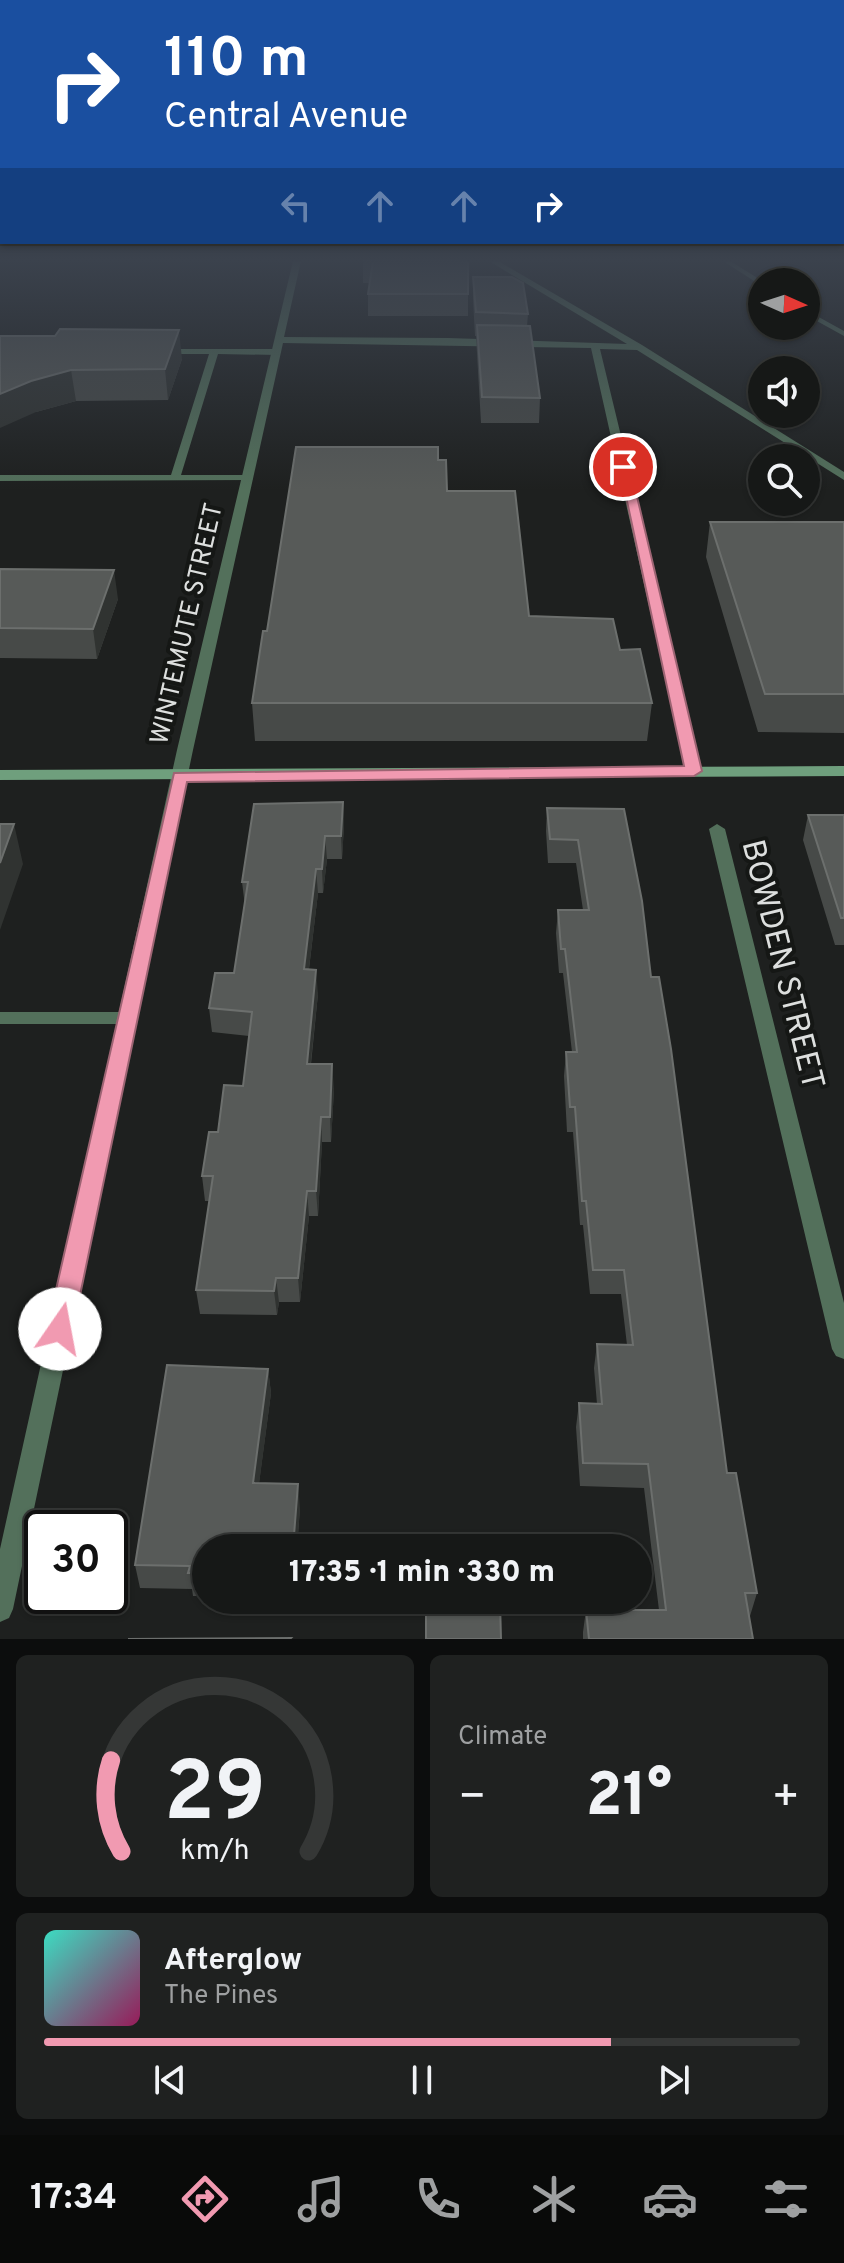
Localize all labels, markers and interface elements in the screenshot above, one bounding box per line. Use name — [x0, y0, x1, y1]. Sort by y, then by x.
text: 110 m — [164, 26, 309, 96]
icon: right — [32, 32, 136, 136]
text: Central Avenue — [164, 95, 408, 141]
icon: left — [274, 184, 318, 228]
icon: ahead — [358, 184, 402, 228]
icon: ahead — [442, 184, 486, 228]
icon: right — [526, 184, 570, 228]
north arrow — [748, 268, 820, 340]
map controls — [748, 268, 820, 516]
button: sound — [748, 356, 820, 428]
pin — [589, 433, 657, 501]
button: search — [748, 444, 820, 516]
icon: arrive — [601, 445, 645, 489]
street label: WINTEMUTE STREET — [144, 500, 232, 748]
street label: BOWDEN STREET — [731, 836, 831, 1094]
position arrow — [18, 1287, 102, 1371]
speed limit sign: 30 — [24, 1510, 128, 1614]
text: 17:35 · 1 min · 330 m — [289, 1555, 555, 1592]
text: Climate — [458, 1721, 547, 1754]
text: 29 — [164, 1745, 266, 1850]
text: 21° — [586, 1761, 672, 1837]
text: − — [458, 1771, 486, 1827]
text: + — [772, 1771, 800, 1827]
text: km/h — [180, 1834, 250, 1870]
text: Afterglow — [164, 1943, 302, 1980]
text: The Pines — [164, 1980, 278, 2013]
icon: previous — [148, 2058, 192, 2102]
icon: pause — [400, 2058, 444, 2102]
icon: next — [652, 2058, 696, 2102]
icon: directions — [177, 2171, 233, 2227]
icon: music — [293, 2171, 349, 2227]
icon: phone — [410, 2171, 466, 2227]
icon: climate — [526, 2171, 582, 2227]
icon: car — [642, 2171, 698, 2227]
icon: filters — [758, 2171, 814, 2227]
text: 17:34 — [30, 2176, 117, 2222]

